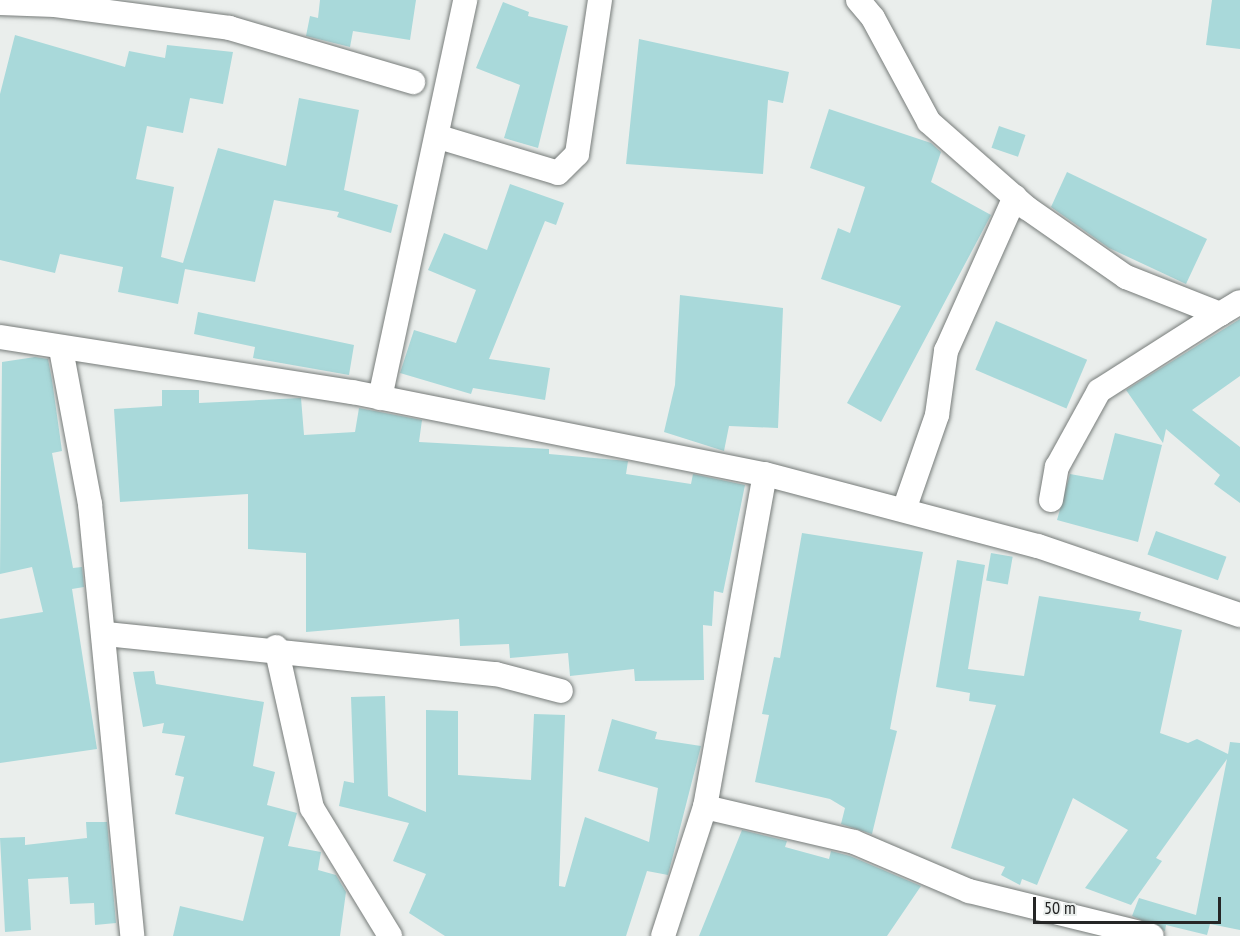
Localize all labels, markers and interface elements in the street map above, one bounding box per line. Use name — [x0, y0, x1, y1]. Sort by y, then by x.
scale bar — [1036, 885, 1224, 923]
text: 50 m — [1044, 896, 1076, 919]

